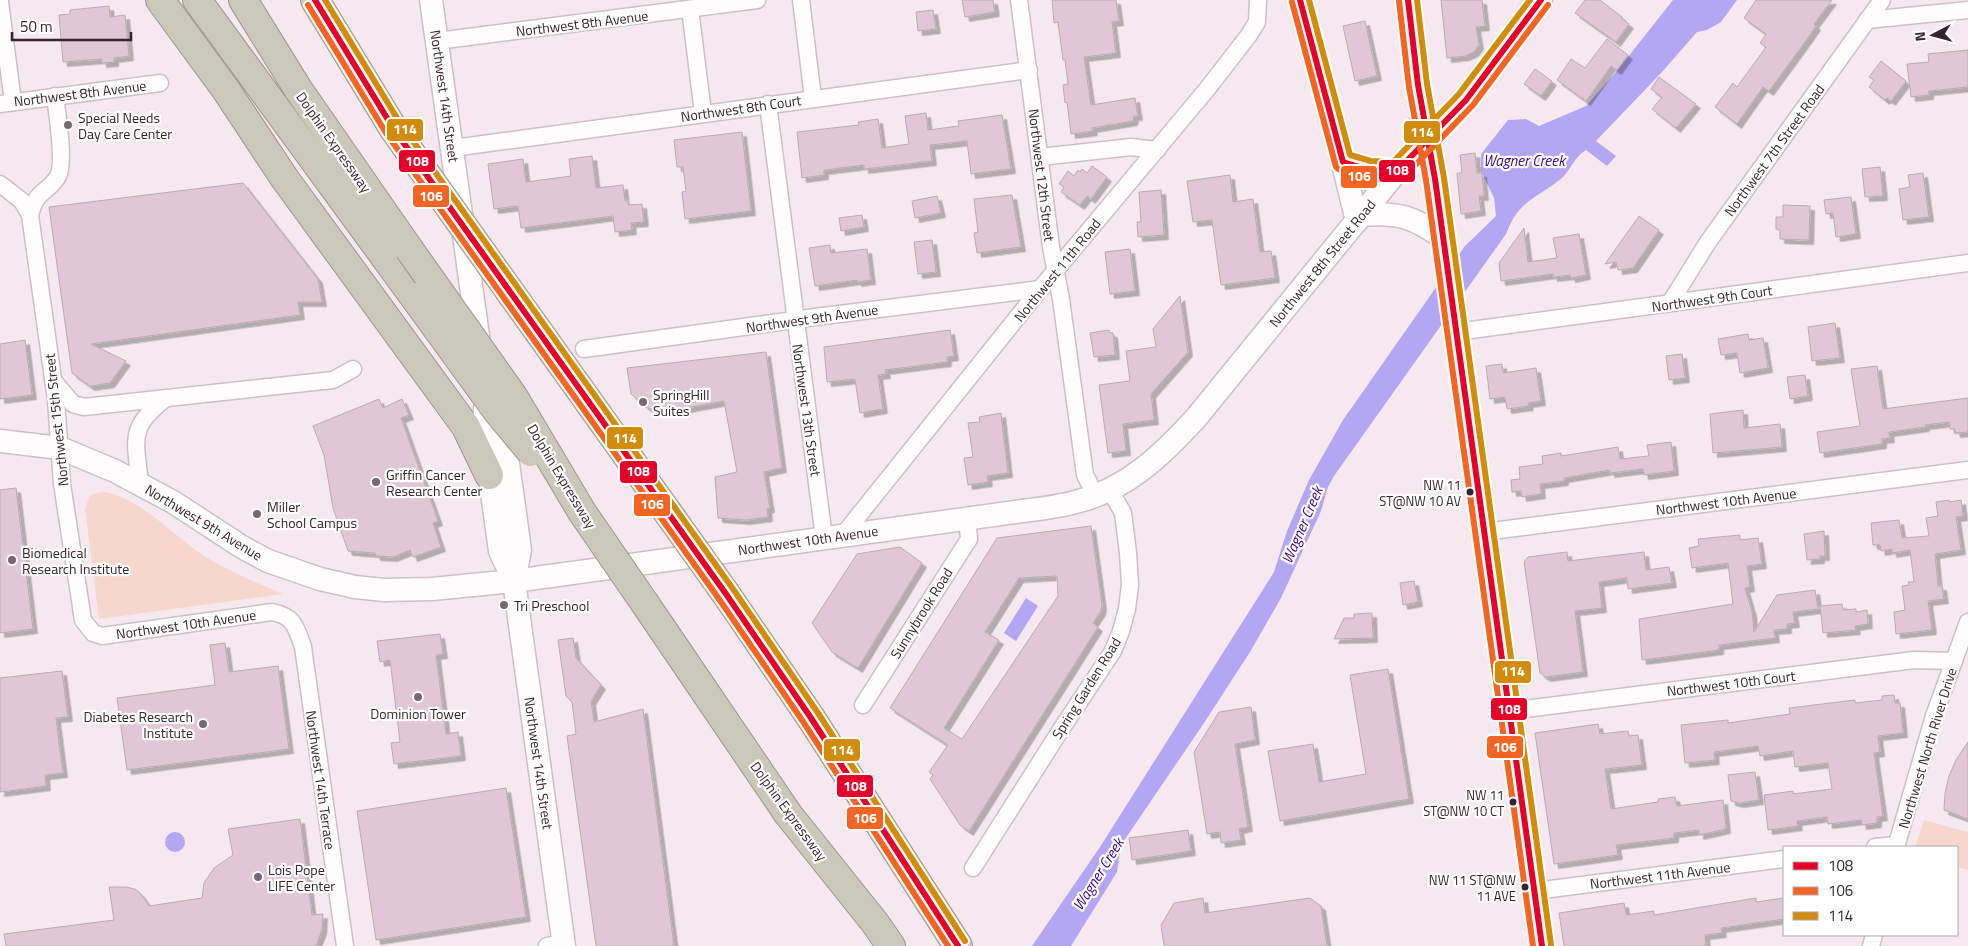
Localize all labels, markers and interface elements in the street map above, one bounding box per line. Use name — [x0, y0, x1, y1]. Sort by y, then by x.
street label: Northwest 8th Avenue — [515, 4, 649, 42]
scale bar — [12, 10, 131, 42]
north arrow — [1908, 10, 1958, 60]
text: 50 m — [20, 15, 53, 38]
street label: Northwest 14th Street — [425, 28, 465, 164]
text: N — [1909, 30, 1931, 42]
street label: Northwest 8th Avenue — [13, 74, 147, 112]
street label: Northwest 7th Street Road — [1719, 80, 1829, 220]
street label: Dolphin Expressway — [291, 87, 377, 197]
street label: Northwest 8th Court — [679, 89, 803, 127]
place label: Special Needs Day Care Center — [78, 107, 172, 144]
street label: Northwest 12th Street — [1023, 107, 1061, 243]
line badge: 114 — [386, 118, 424, 142]
text: 114 — [393, 118, 417, 139]
marker: Special Needs Day Care Center — [62, 119, 74, 131]
line badge: 114 — [1403, 120, 1441, 144]
text: 114 — [1410, 121, 1434, 142]
line badge: 108 — [398, 149, 436, 173]
water label: Wagner Creek — [1483, 149, 1567, 172]
text: 108 — [405, 150, 429, 171]
line badge: 108 — [1378, 159, 1416, 183]
text: 108 — [1385, 159, 1409, 180]
line badge: 106 — [1340, 165, 1378, 189]
text: 106 — [1347, 165, 1371, 186]
line badge: 106 — [412, 184, 450, 208]
text: 106 — [419, 185, 443, 206]
street label: Northwest 8th Street Road — [1264, 195, 1380, 331]
street label: Northwest 11th Road — [1009, 214, 1105, 326]
street label: Northwest 9th Court — [1650, 279, 1774, 317]
street label: Northwest 9th Avenue — [745, 298, 879, 338]
street label: Northwest 13th Street — [787, 342, 827, 478]
street label: Northwest 15th Street — [39, 352, 73, 487]
place label: SpringHill Suites — [653, 384, 710, 421]
marker: SpringHill Suites — [637, 396, 649, 408]
street label: Dolphin Expressway — [522, 420, 602, 532]
line badge: 114 — [606, 426, 644, 450]
text: 114 — [613, 427, 637, 448]
line badge: 108 — [619, 460, 658, 484]
text: 108 — [626, 460, 650, 481]
place label: Griffin Cancer Research Center — [386, 464, 483, 501]
place label: NW 11 ST@NW 10 AV — [1379, 475, 1461, 511]
marker: Griffin Cancer Research Center — [370, 476, 382, 488]
street label: Northwest 9th Avenue — [141, 479, 267, 565]
water label: Wagner Creek — [1275, 481, 1329, 567]
street label: Northwest 10th Avenue — [1655, 482, 1797, 520]
marker: NW 11 ST@NW 10 AV — [1465, 487, 1475, 497]
line badge: 106 — [633, 493, 671, 517]
text: 106 — [640, 493, 664, 514]
place label: Miller School Campus — [267, 496, 357, 533]
marker: Miller School Campus — [251, 508, 263, 520]
street label: Northwest 10th Avenue — [737, 520, 879, 560]
place label: Biomedical Research Institute — [22, 542, 129, 579]
marker: Biomedical Research Institute — [6, 554, 18, 566]
street label: Sunnybrook Road — [885, 563, 957, 663]
place label: Tri Preschool — [514, 595, 589, 616]
marker: Tri Preschool — [498, 599, 510, 611]
street label: Northwest 10th Avenue — [115, 604, 257, 644]
street label: Spring Garden Road — [1046, 633, 1126, 743]
line badge: 114 — [1494, 660, 1532, 684]
text: 114 — [1501, 660, 1525, 681]
street label: Northwest 10th Court — [1665, 665, 1797, 701]
street label: Northwest North River Drive — [1893, 665, 1961, 831]
marker: Dominion Tower — [412, 691, 424, 703]
street label: Northwest 14th Street — [519, 695, 559, 831]
line badge: 108 — [1490, 697, 1528, 721]
text: 108 — [1497, 698, 1521, 719]
place label: Dominion Tower — [370, 703, 466, 724]
place label: Diabetes Research Institute — [83, 706, 193, 743]
street label: Northwest 14th Terrace — [301, 709, 341, 851]
marker: Diabetes Research Institute — [197, 718, 209, 730]
line badge: 106 — [1486, 735, 1524, 759]
text: 106 — [1493, 736, 1517, 757]
line badge: 114 — [823, 738, 861, 762]
text: 114 — [830, 739, 854, 760]
street label: Dolphin Expressway — [746, 757, 833, 865]
line badge: 108 — [836, 774, 874, 798]
text: 108 — [843, 775, 867, 796]
place label: NW 11 ST@NW 10 CT — [1423, 785, 1504, 821]
marker: NW 11 ST@NW 10 CT — [1508, 797, 1518, 807]
line badge: 106 — [846, 806, 884, 830]
text: 106 — [853, 807, 877, 828]
water label: Wagner Creek — [1067, 831, 1131, 915]
legend — [1783, 846, 1958, 936]
text: 108 — [1828, 854, 1853, 877]
street label: Northwest 11th Avenue — [1589, 856, 1731, 894]
place label: Lois Pope LIFE Center — [268, 859, 335, 896]
place label: NW 11 ST@NW 11 AVE — [1429, 870, 1516, 906]
marker: Lois Pope LIFE Center — [252, 871, 264, 883]
text: 106 — [1828, 879, 1853, 902]
marker: NW 11 ST@NW 11 AVE — [1520, 882, 1530, 892]
text: 114 — [1828, 904, 1853, 927]

